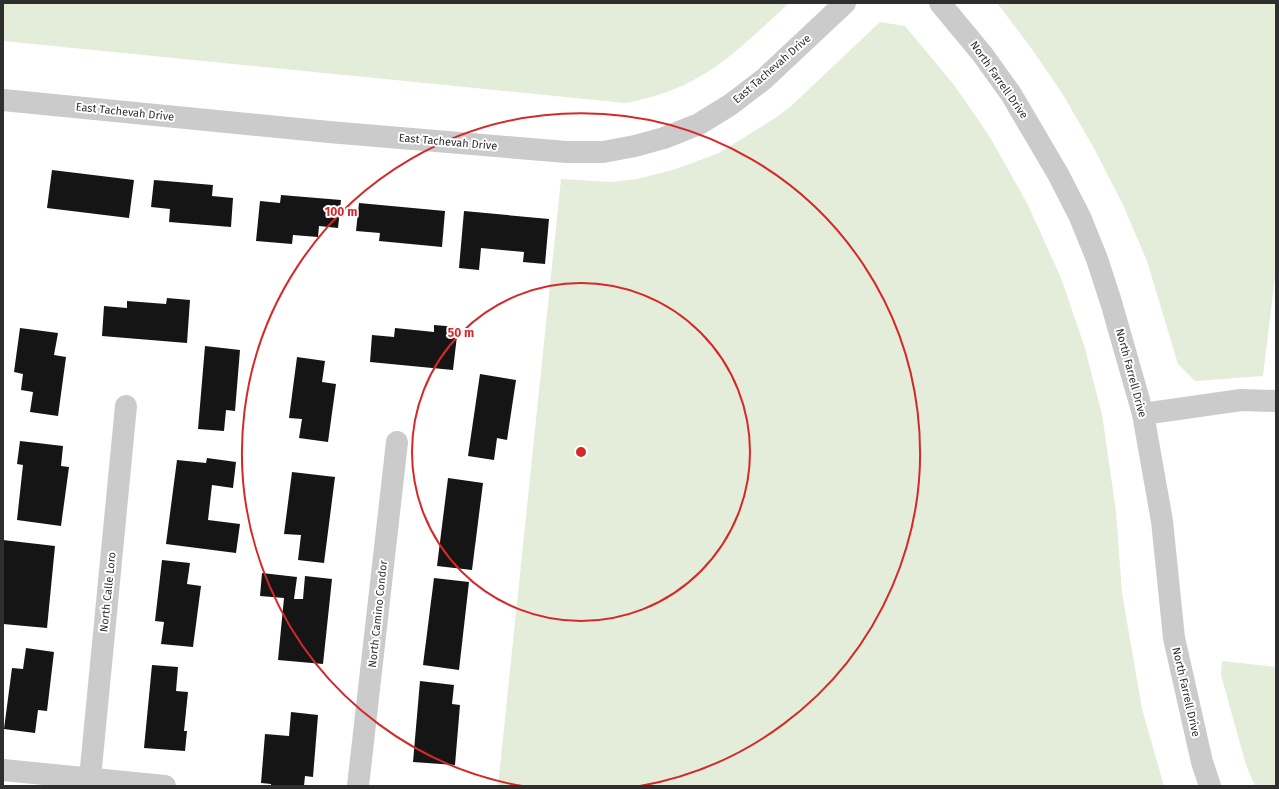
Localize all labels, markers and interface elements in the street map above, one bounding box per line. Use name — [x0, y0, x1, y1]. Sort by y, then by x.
street label: East Tachevah Drive — [730, 32, 814, 106]
street label: North Farrell Drive — [967, 39, 1031, 121]
street label: East Tachevah Drive — [75, 100, 175, 124]
street label: East Tachevah Drive — [398, 131, 498, 153]
text: 100 m — [325, 205, 357, 219]
text: 50 m — [448, 326, 474, 340]
street label: North Farrell Drive — [1113, 327, 1149, 419]
centre of rings — [574, 445, 588, 459]
street label: North Calle Loro — [97, 551, 119, 633]
street label: North Camino Condor — [366, 559, 390, 668]
street label: North Farrell Drive — [1169, 646, 1203, 738]

